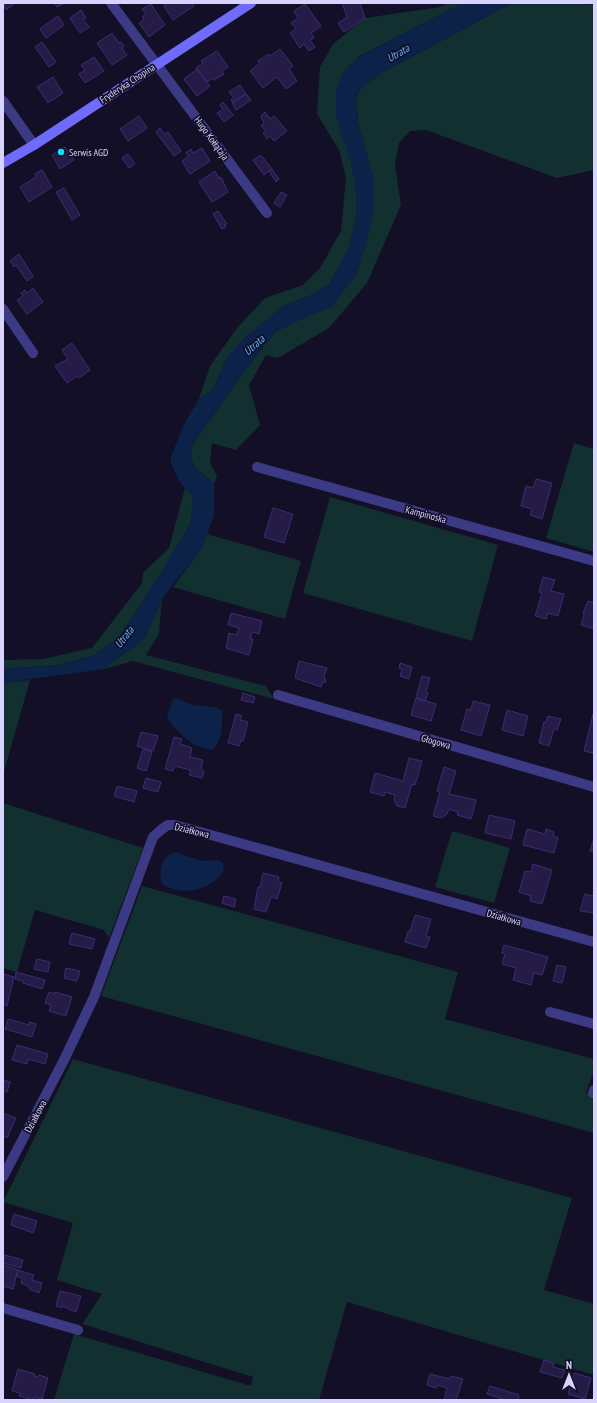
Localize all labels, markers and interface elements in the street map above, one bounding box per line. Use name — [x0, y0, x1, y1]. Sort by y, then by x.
water label: Utrata — [384, 41, 412, 65]
street label: Fryderyka Chopina — [97, 61, 158, 106]
street label: Hugo Kołłątaja — [191, 114, 232, 163]
place label: Serwis AGD — [69, 146, 108, 159]
marker: Serwis AGD — [56, 147, 66, 157]
water label: Utrata — [241, 331, 268, 358]
street label: Kampinoska — [404, 503, 448, 526]
water label: Utrata — [111, 623, 137, 651]
street label: Głogowa — [420, 731, 452, 752]
street label: Działkowa — [173, 820, 210, 841]
street label: Działkowa — [485, 906, 523, 929]
street label: Działkowa — [21, 1098, 49, 1135]
north arrow — [549, 1355, 589, 1395]
text: N — [566, 1358, 572, 1372]

